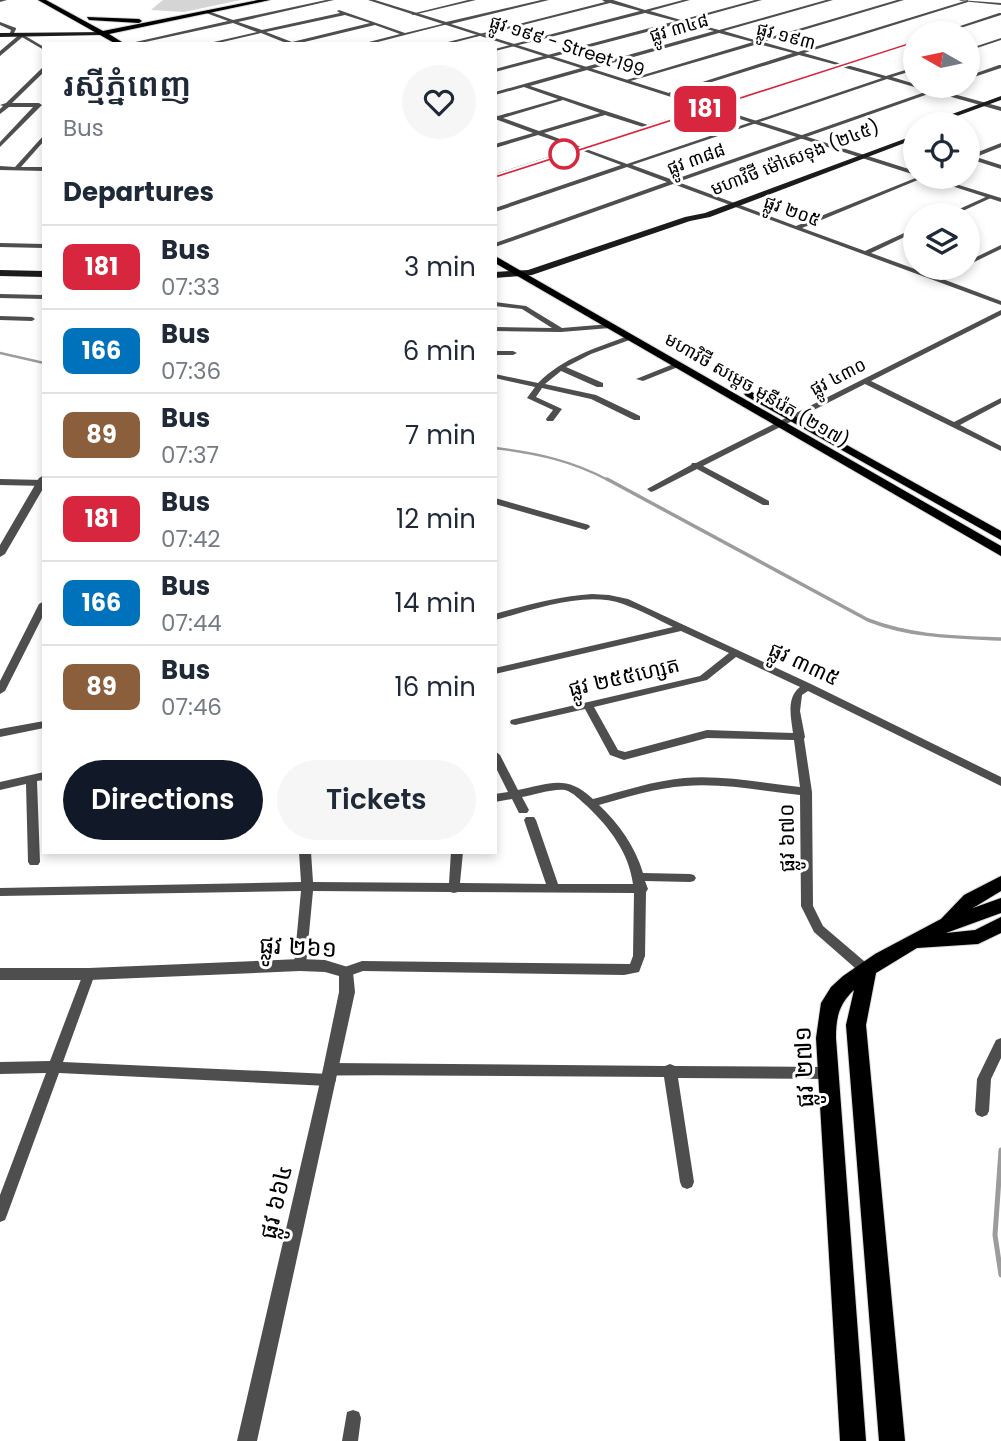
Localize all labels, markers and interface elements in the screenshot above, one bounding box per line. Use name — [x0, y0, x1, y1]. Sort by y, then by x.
street label: ផ្លូវ ៣៤៨ — [646, 7, 713, 52]
street label: ផ្លូវ ១៩៩ - Street 199 — [485, 9, 648, 87]
street label: ផ្លូវ ១៩៣ — [753, 16, 819, 60]
north arrow — [903, 21, 980, 98]
map controls — [903, 21, 980, 280]
text: រស្មីភ្នំពេញ — [63, 61, 191, 108]
button: heart — [402, 65, 476, 139]
line badge: 181 — [665, 86, 745, 132]
text: 181 — [688, 92, 722, 125]
text: Bus — [63, 112, 104, 144]
button: locate — [903, 112, 980, 189]
street label: មហាវិថី ម៉ៅសេទុង (២៤៥) — [707, 114, 883, 202]
street label: ផ្លូវ ៣៨៨ — [663, 136, 730, 185]
unlabelled marker — [549, 139, 579, 169]
text: Departures — [63, 174, 214, 210]
street label: ផ្លូវ ២០៥ — [759, 189, 824, 236]
button: layers — [903, 203, 980, 280]
text: Bus — [161, 232, 210, 268]
text: 3 min — [404, 249, 476, 285]
text: 181 — [85, 250, 118, 283]
text: 07:33 — [161, 271, 220, 303]
text: Bus — [161, 316, 210, 352]
street label: មហាវិថី សម្តេច មុនីរ៉េត (២១៧) — [660, 326, 854, 453]
text: 6 min — [403, 333, 476, 369]
text: 166 — [82, 334, 121, 367]
street label: ផ្លូវ ៤៣០ — [805, 352, 872, 405]
text: 07:36 — [161, 355, 221, 387]
text: Bus — [161, 400, 210, 436]
text: 7 min — [405, 417, 476, 453]
text: 89 — [86, 418, 117, 451]
text: 07:37 — [161, 439, 219, 471]
text: Bus — [161, 484, 210, 520]
text: 12 min — [396, 501, 476, 537]
text: 181 — [85, 502, 118, 535]
text: 07:42 — [161, 523, 221, 555]
text: Bus — [161, 568, 210, 604]
text: 14 min — [395, 585, 476, 621]
text: 166 — [82, 586, 121, 619]
text: 07:44 — [161, 607, 222, 639]
street label: ផ្លូវ ៣៣៥ — [762, 634, 844, 697]
street label: ផ្លូវ ២៥៥ហ្សេត — [565, 650, 684, 708]
text: Bus — [161, 652, 210, 688]
text: 16 min — [394, 669, 476, 705]
text: 89 — [86, 670, 117, 703]
text: 07:46 — [161, 691, 222, 723]
button: Directions — [63, 760, 263, 840]
button: Tickets — [277, 760, 476, 840]
street label: ផ្លូវ ៦៧០ — [771, 803, 807, 873]
street label: ផ្លូវ ២៦១ — [258, 928, 338, 971]
street label: ផ្លូវ ២៧១ — [786, 1025, 828, 1108]
street label: ផ្លូវ ៦៦៤ — [251, 1162, 306, 1244]

